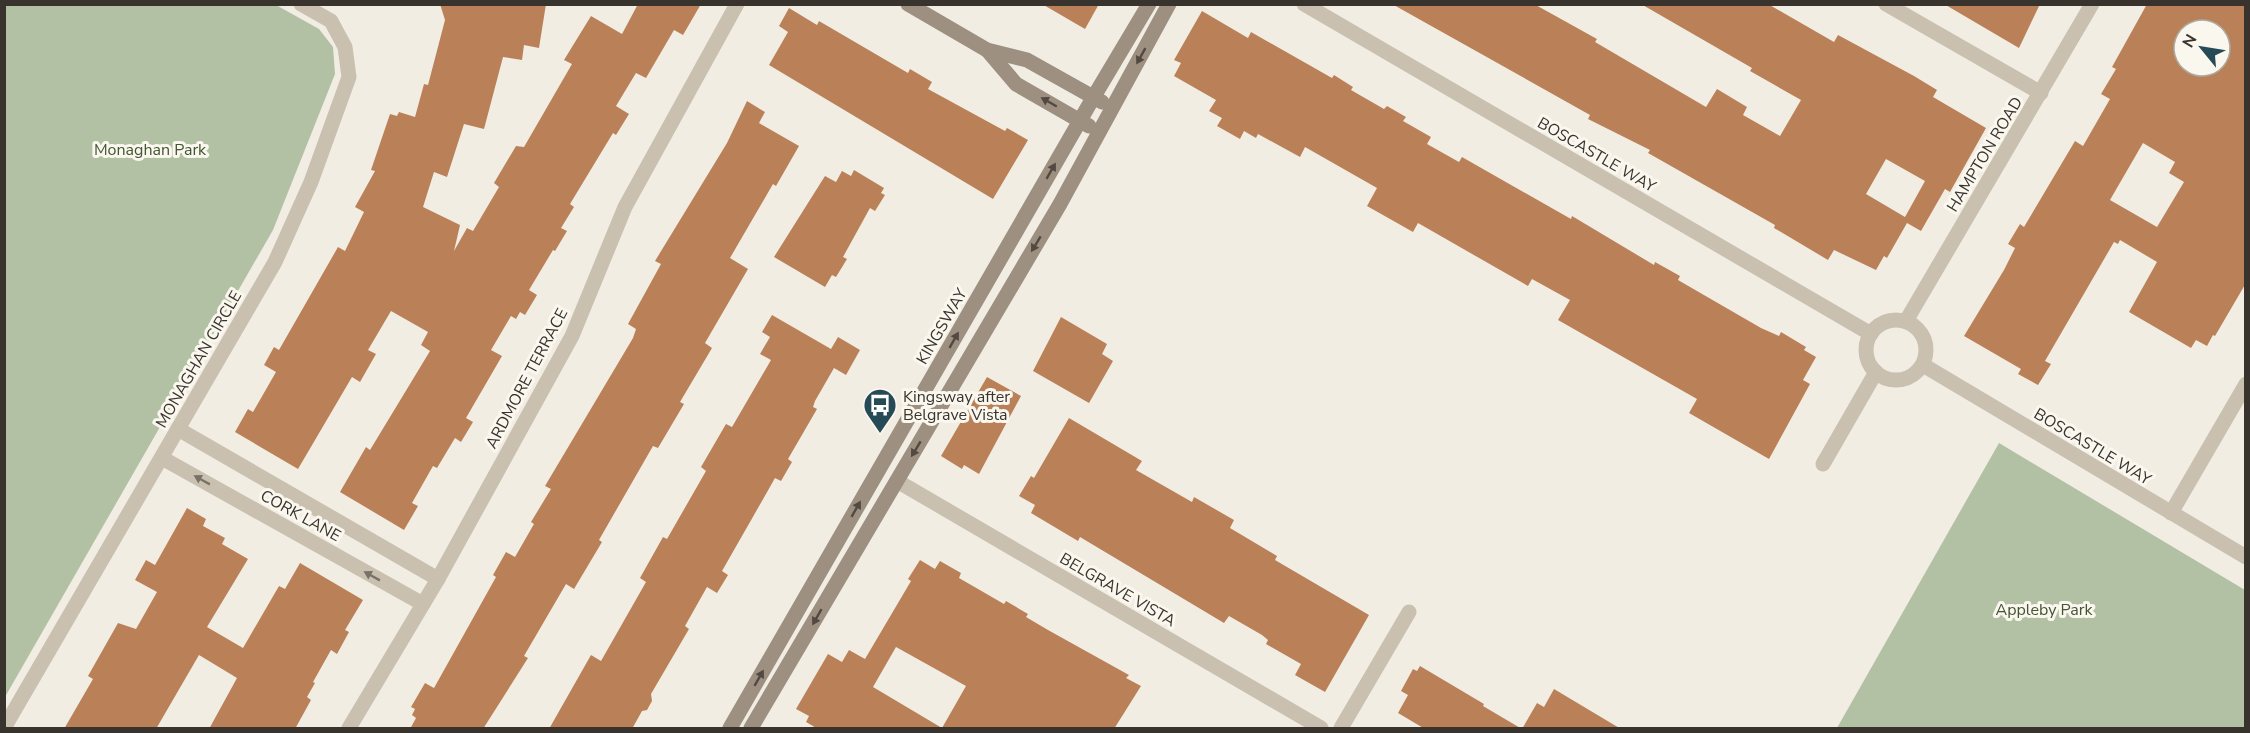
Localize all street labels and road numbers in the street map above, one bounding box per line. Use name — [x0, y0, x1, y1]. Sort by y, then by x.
street label: HAMPTON ROAD — [1942, 93, 2028, 216]
street label: BOSCASTLE WAY — [1533, 112, 1660, 198]
street label: KINGSWAY — [911, 284, 973, 368]
street label: MONAGHAN CIRCLE — [151, 287, 247, 432]
street label: ARDMORE TERRACE — [481, 304, 573, 453]
street label: BOSCASTLE WAY — [2030, 403, 2156, 491]
street label: CORK LANE — [256, 485, 345, 547]
street label: BELGRAVE VISTA — [1056, 548, 1180, 632]

